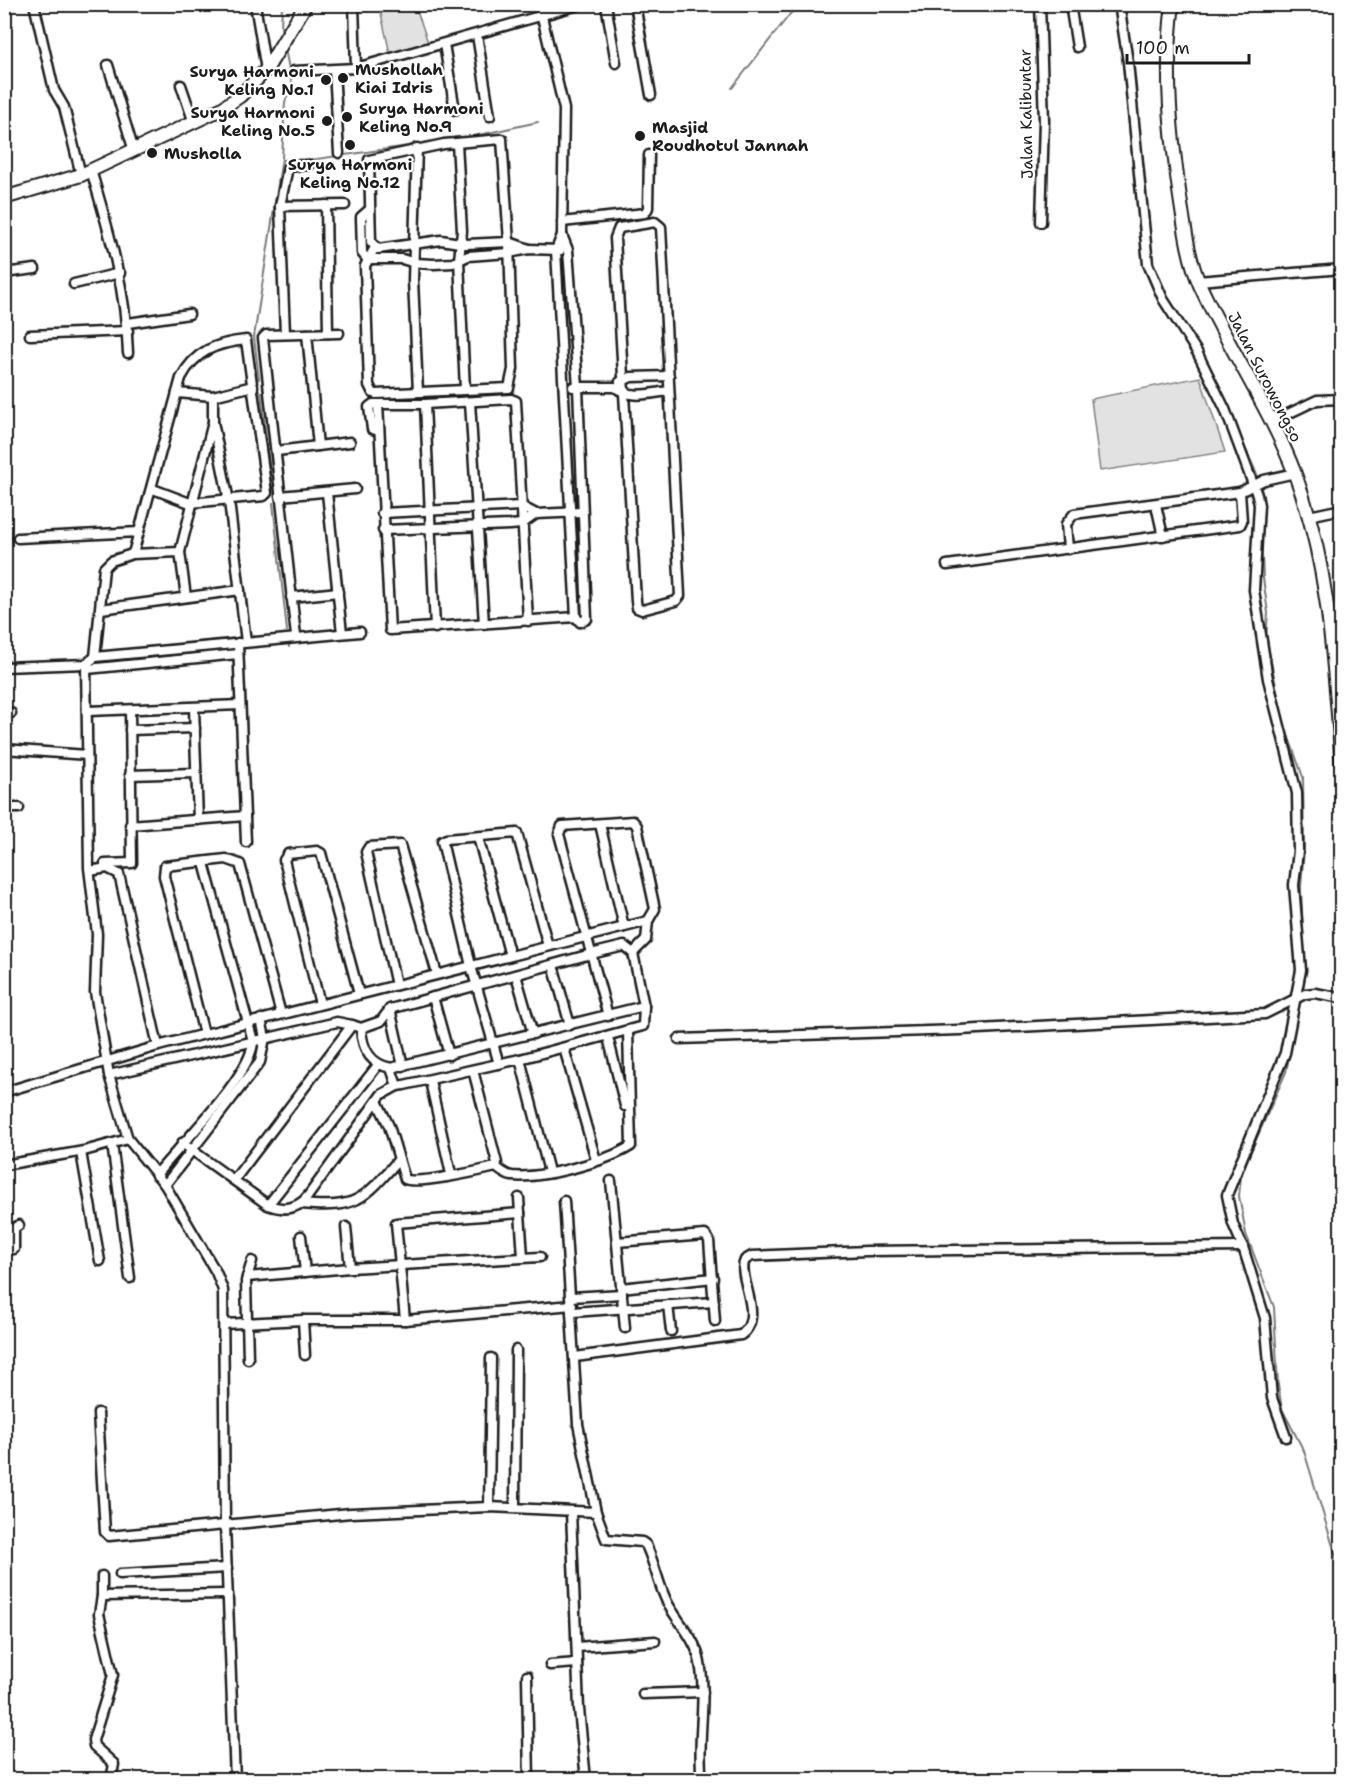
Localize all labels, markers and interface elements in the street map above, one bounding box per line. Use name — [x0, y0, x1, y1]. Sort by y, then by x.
scale bar — [1127, 27, 1248, 65]
text: 100 m — [1136, 36, 1190, 60]
street label: Jalan Kalibuntar — [1014, 49, 1038, 179]
place label: Mushollah Kiai Idris — [355, 59, 443, 98]
place label: Surya Harmoni Keling No.1 — [189, 61, 314, 100]
marker: Mushollah Kiai Idris — [336, 71, 350, 85]
marker: Surya Harmoni Keling No.1 — [319, 73, 333, 87]
place label: Surya Harmoni Keling No.9 — [359, 98, 484, 137]
place label: Surya Harmoni Keling No.5 — [190, 102, 315, 141]
marker: Surya Harmoni Keling No.9 — [340, 110, 354, 124]
marker: Surya Harmoni Keling No.5 — [320, 114, 334, 128]
place label: Masjid Roudhotul Jannah — [652, 117, 809, 156]
marker: Masjid Roudhotul Jannah — [633, 129, 647, 143]
marker: Surya Harmoni Keling No.12 — [343, 138, 357, 152]
place label: Musholla — [164, 143, 241, 164]
marker: Musholla — [145, 146, 159, 160]
place label: Surya Harmoni Keling No.12 — [288, 154, 412, 193]
street label: Jalan Surowongso — [1223, 308, 1307, 446]

